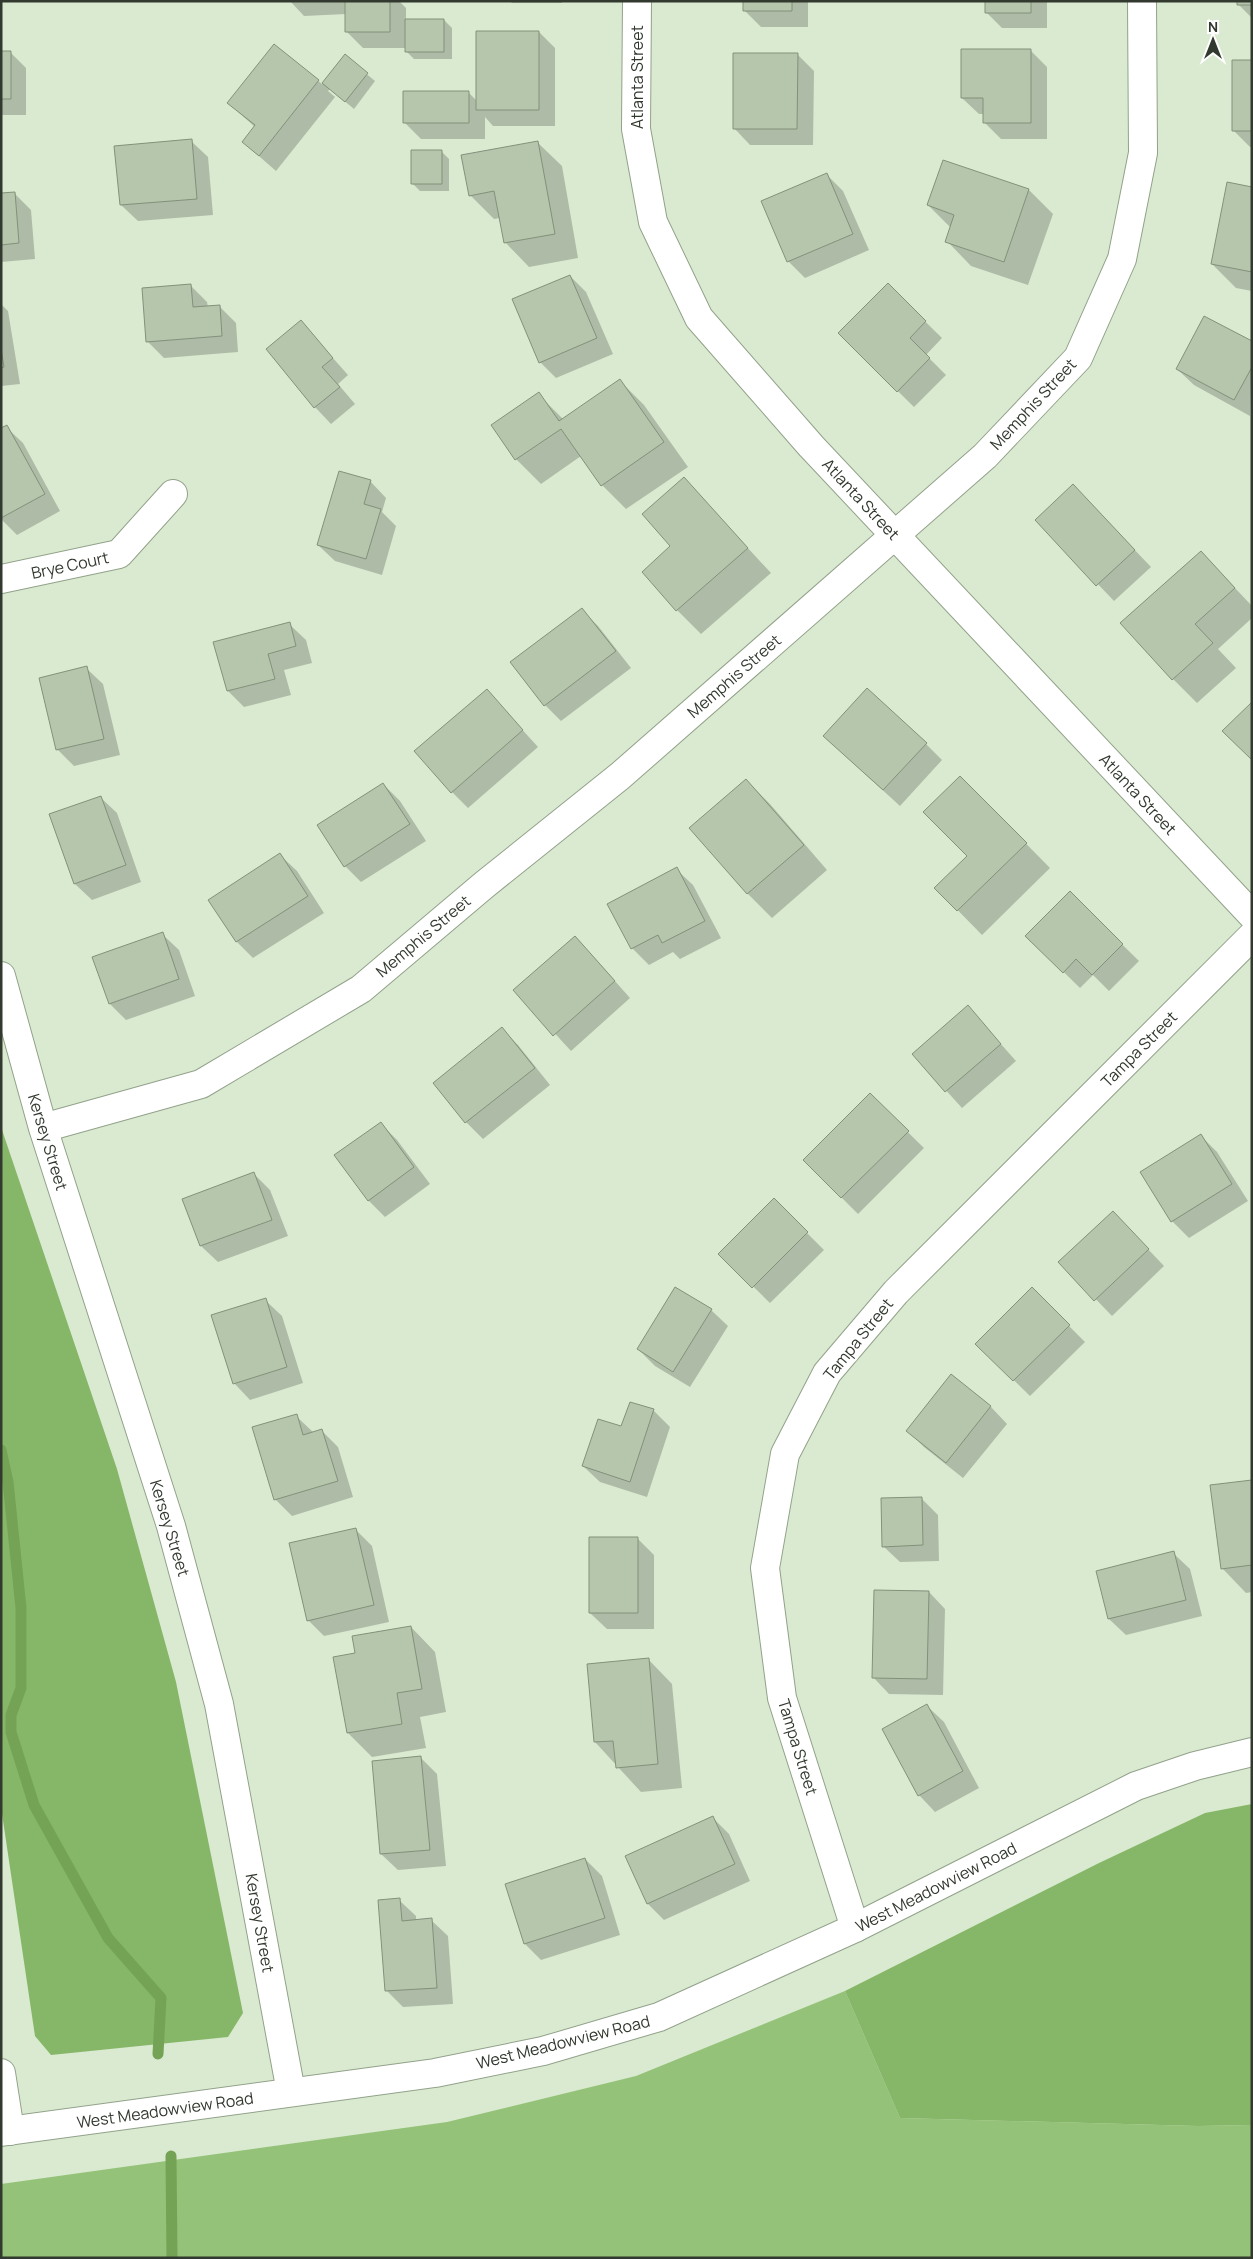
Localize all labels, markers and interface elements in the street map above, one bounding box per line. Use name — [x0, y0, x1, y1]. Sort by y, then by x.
north arrow — [1188, 15, 1238, 65]
text: N — [1208, 17, 1218, 36]
street label: Atlanta Street — [626, 25, 648, 129]
street label: Memphis Street — [985, 354, 1081, 454]
street label: Atlanta Street — [818, 454, 904, 544]
street label: Brye Court — [29, 546, 111, 584]
street label: Memphis Street — [682, 629, 786, 723]
street label: Atlanta Street — [1095, 749, 1181, 839]
street label: Memphis Street — [371, 890, 475, 982]
street label: Tampa Street — [1096, 1006, 1182, 1092]
street label: Kersey Street — [23, 1091, 73, 1193]
street label: Tampa Street — [818, 1293, 898, 1385]
street label: Kersey Street — [145, 1477, 195, 1579]
street label: Tampa Street — [773, 1696, 823, 1798]
street label: West Meadowview Road — [852, 1837, 1020, 1937]
street label: Kersey Street — [240, 1872, 280, 1974]
street label: West Meadowview Road — [474, 2010, 652, 2074]
street label: West Meadowview Road — [75, 2087, 255, 2133]

